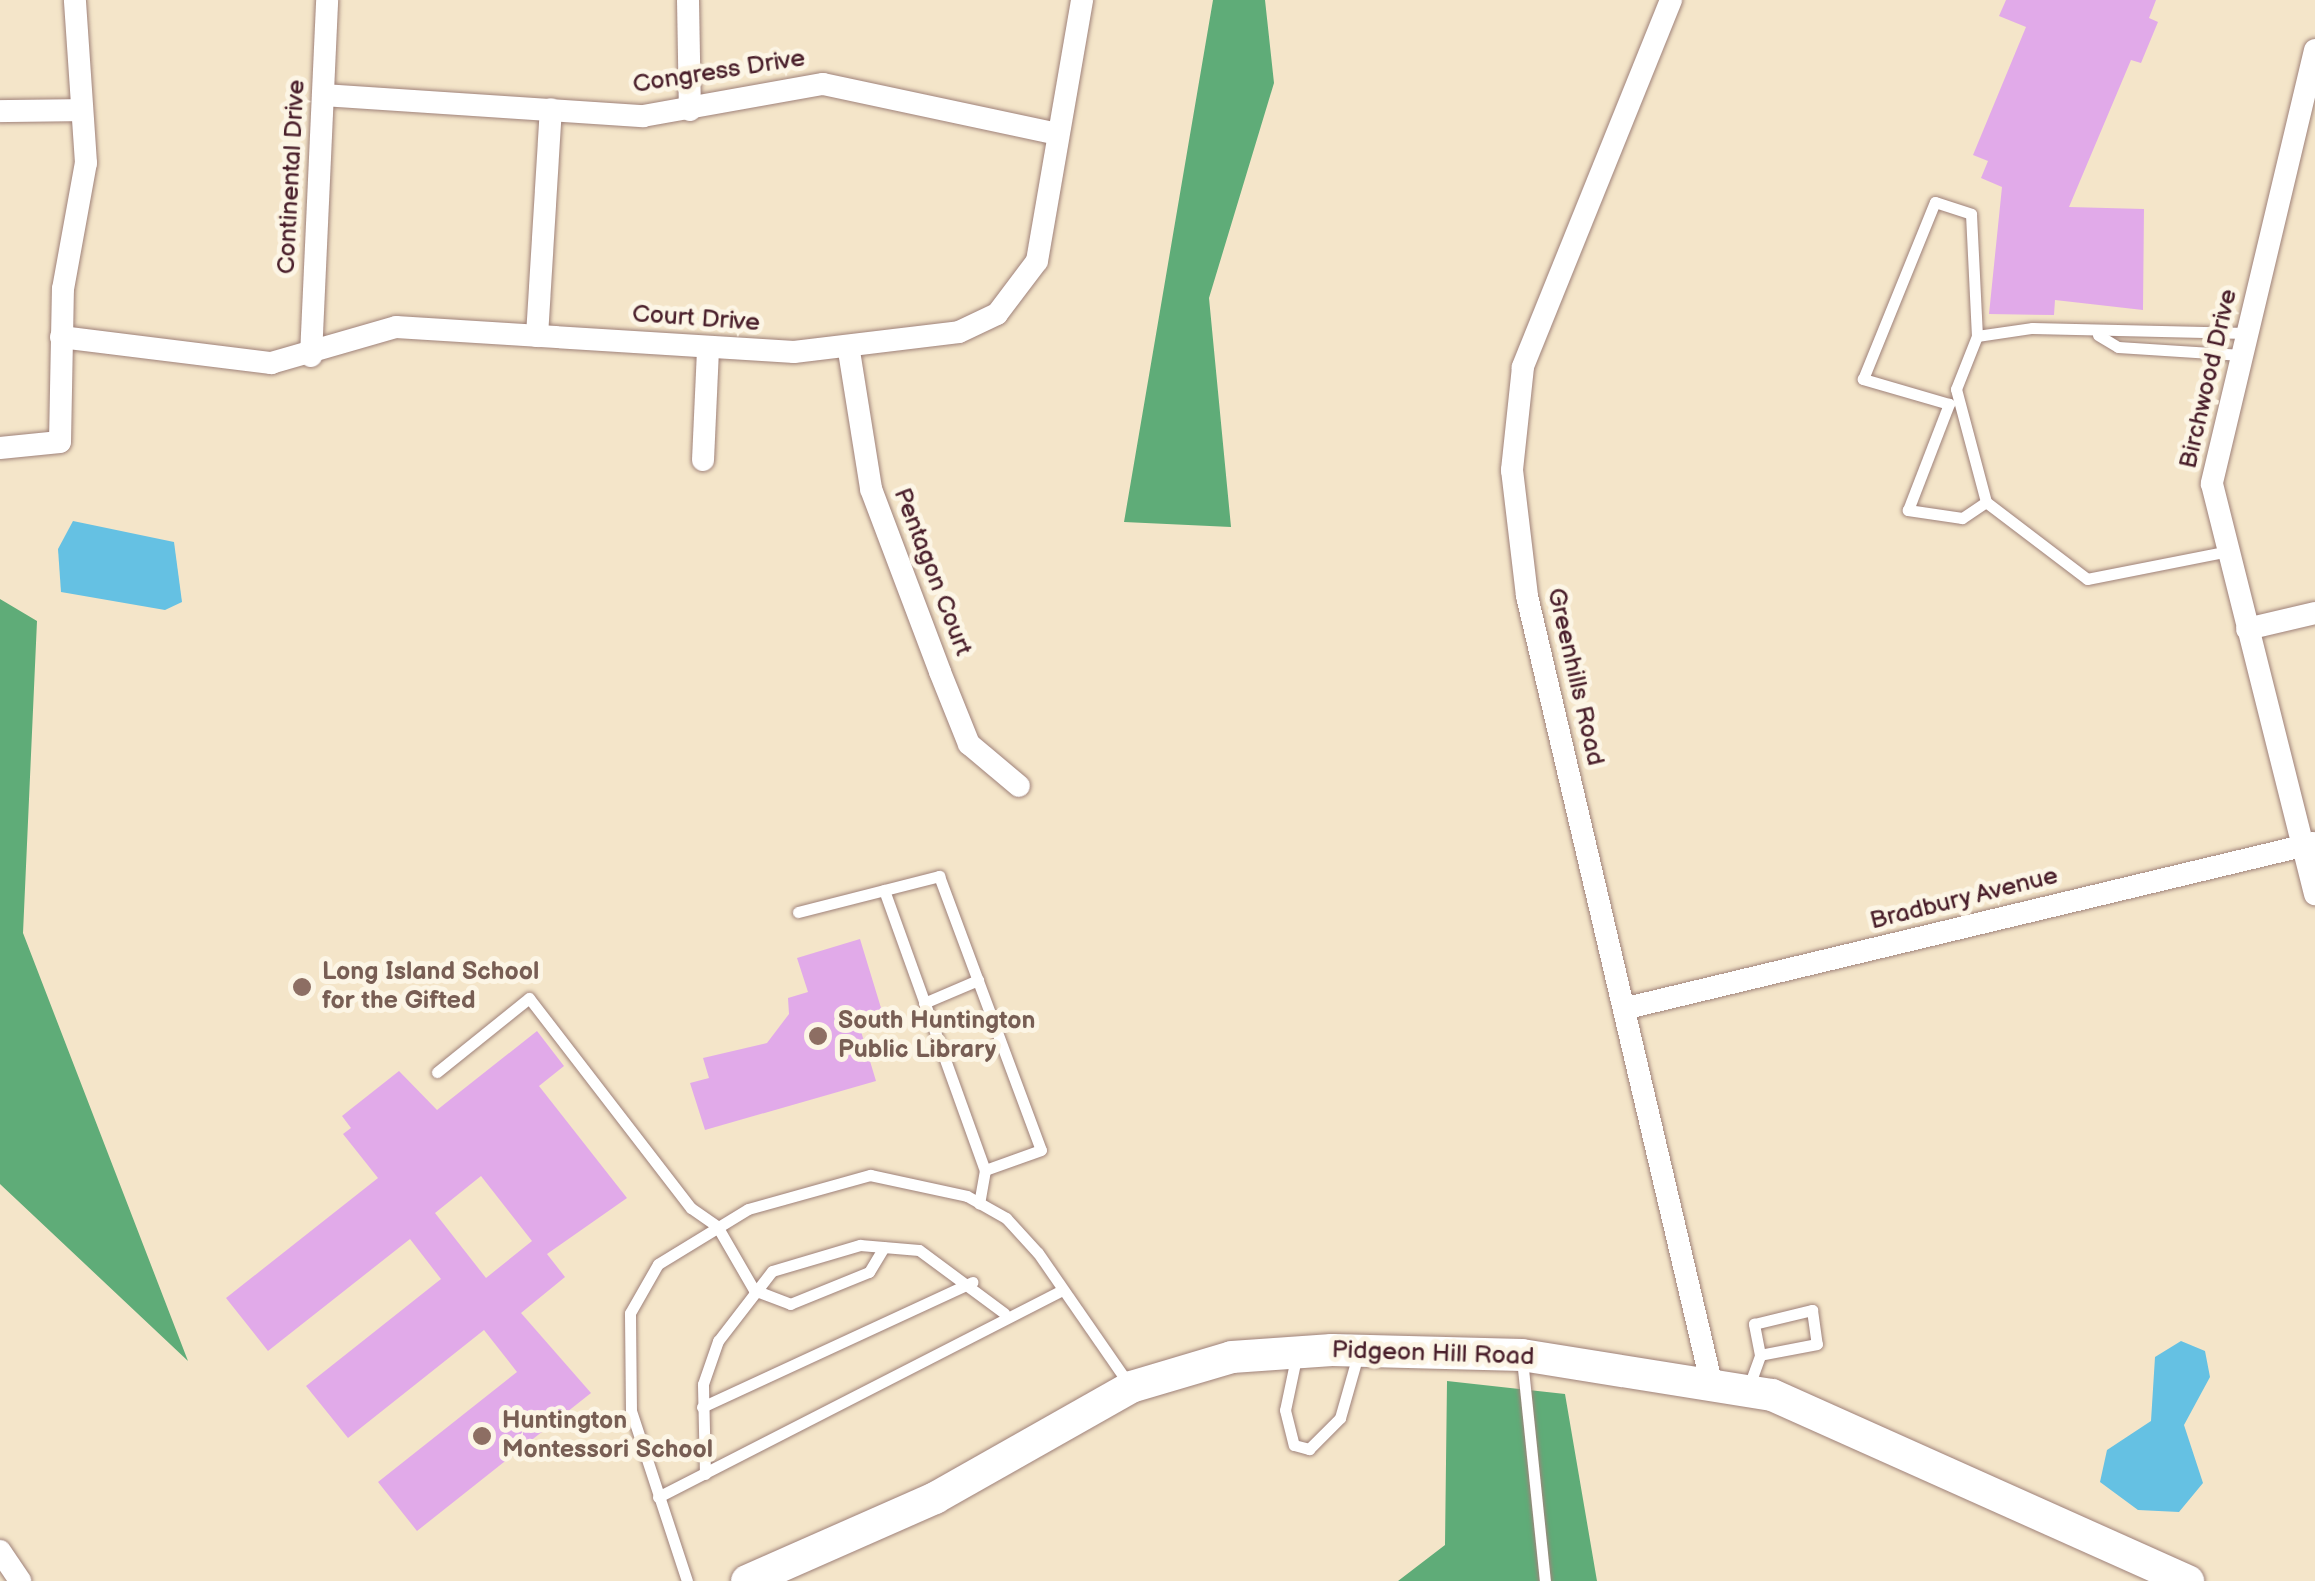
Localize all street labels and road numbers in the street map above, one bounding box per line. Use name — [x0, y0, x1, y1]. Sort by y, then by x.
street label: Congress Drive — [631, 44, 807, 100]
street label: Continental Drive — [272, 79, 312, 275]
street label: Birchwood Drive — [2174, 286, 2244, 472]
street label: Court Drive — [631, 300, 761, 338]
street label: Pentagon Court — [886, 484, 978, 660]
street label: Greenhills Road — [1540, 585, 1610, 769]
street label: Bradbury Avenue — [1866, 861, 2062, 937]
street label: Pidgeon Hill Road — [1331, 1335, 1535, 1373]

